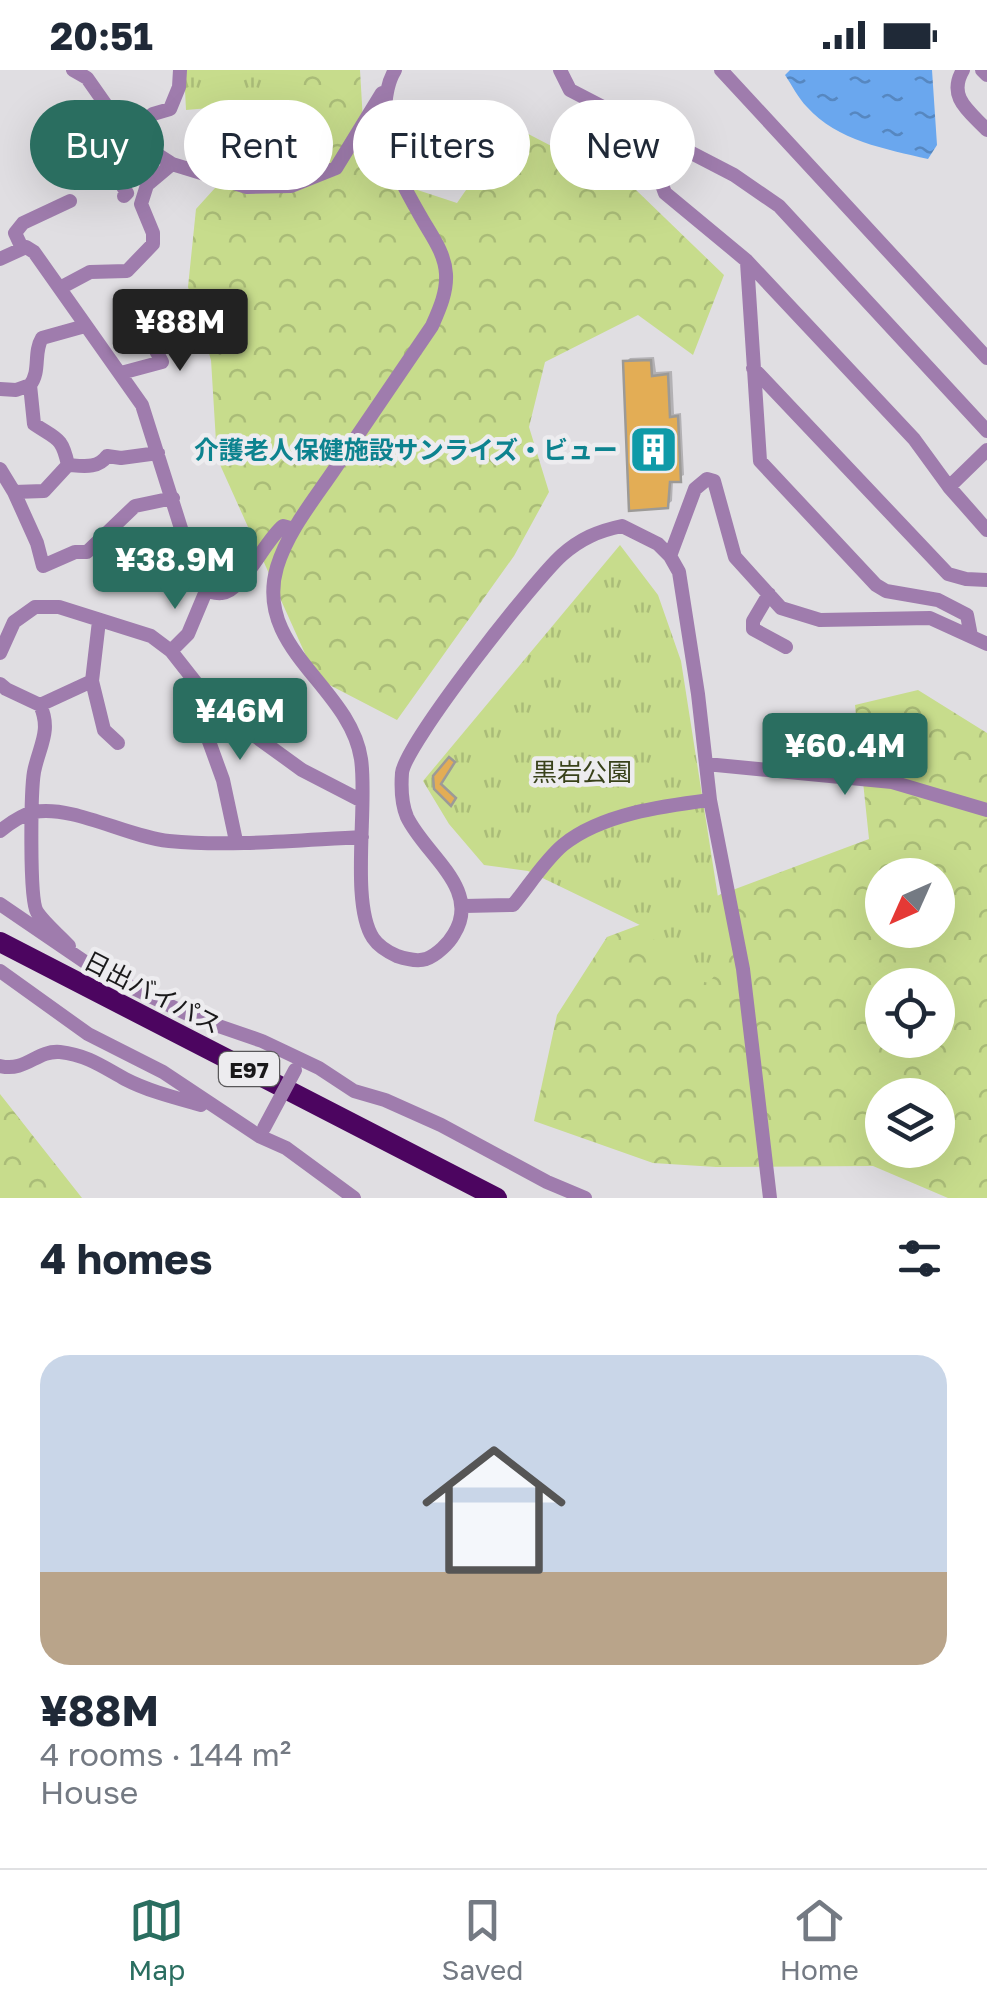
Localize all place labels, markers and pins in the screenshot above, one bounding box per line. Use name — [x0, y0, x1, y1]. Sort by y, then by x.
pin: ¥88M — [121, 289, 239, 374]
building icon: 介護老人保健施設サンライズ・ビュー — [627, 423, 679, 475]
place label: 介護老人保健施設サンライズ・ビュー — [194, 434, 618, 465]
pin: ¥38.9M — [94, 527, 256, 612]
pin: ¥46M — [181, 678, 299, 763]
pin: ¥60.4M — [764, 713, 926, 798]

